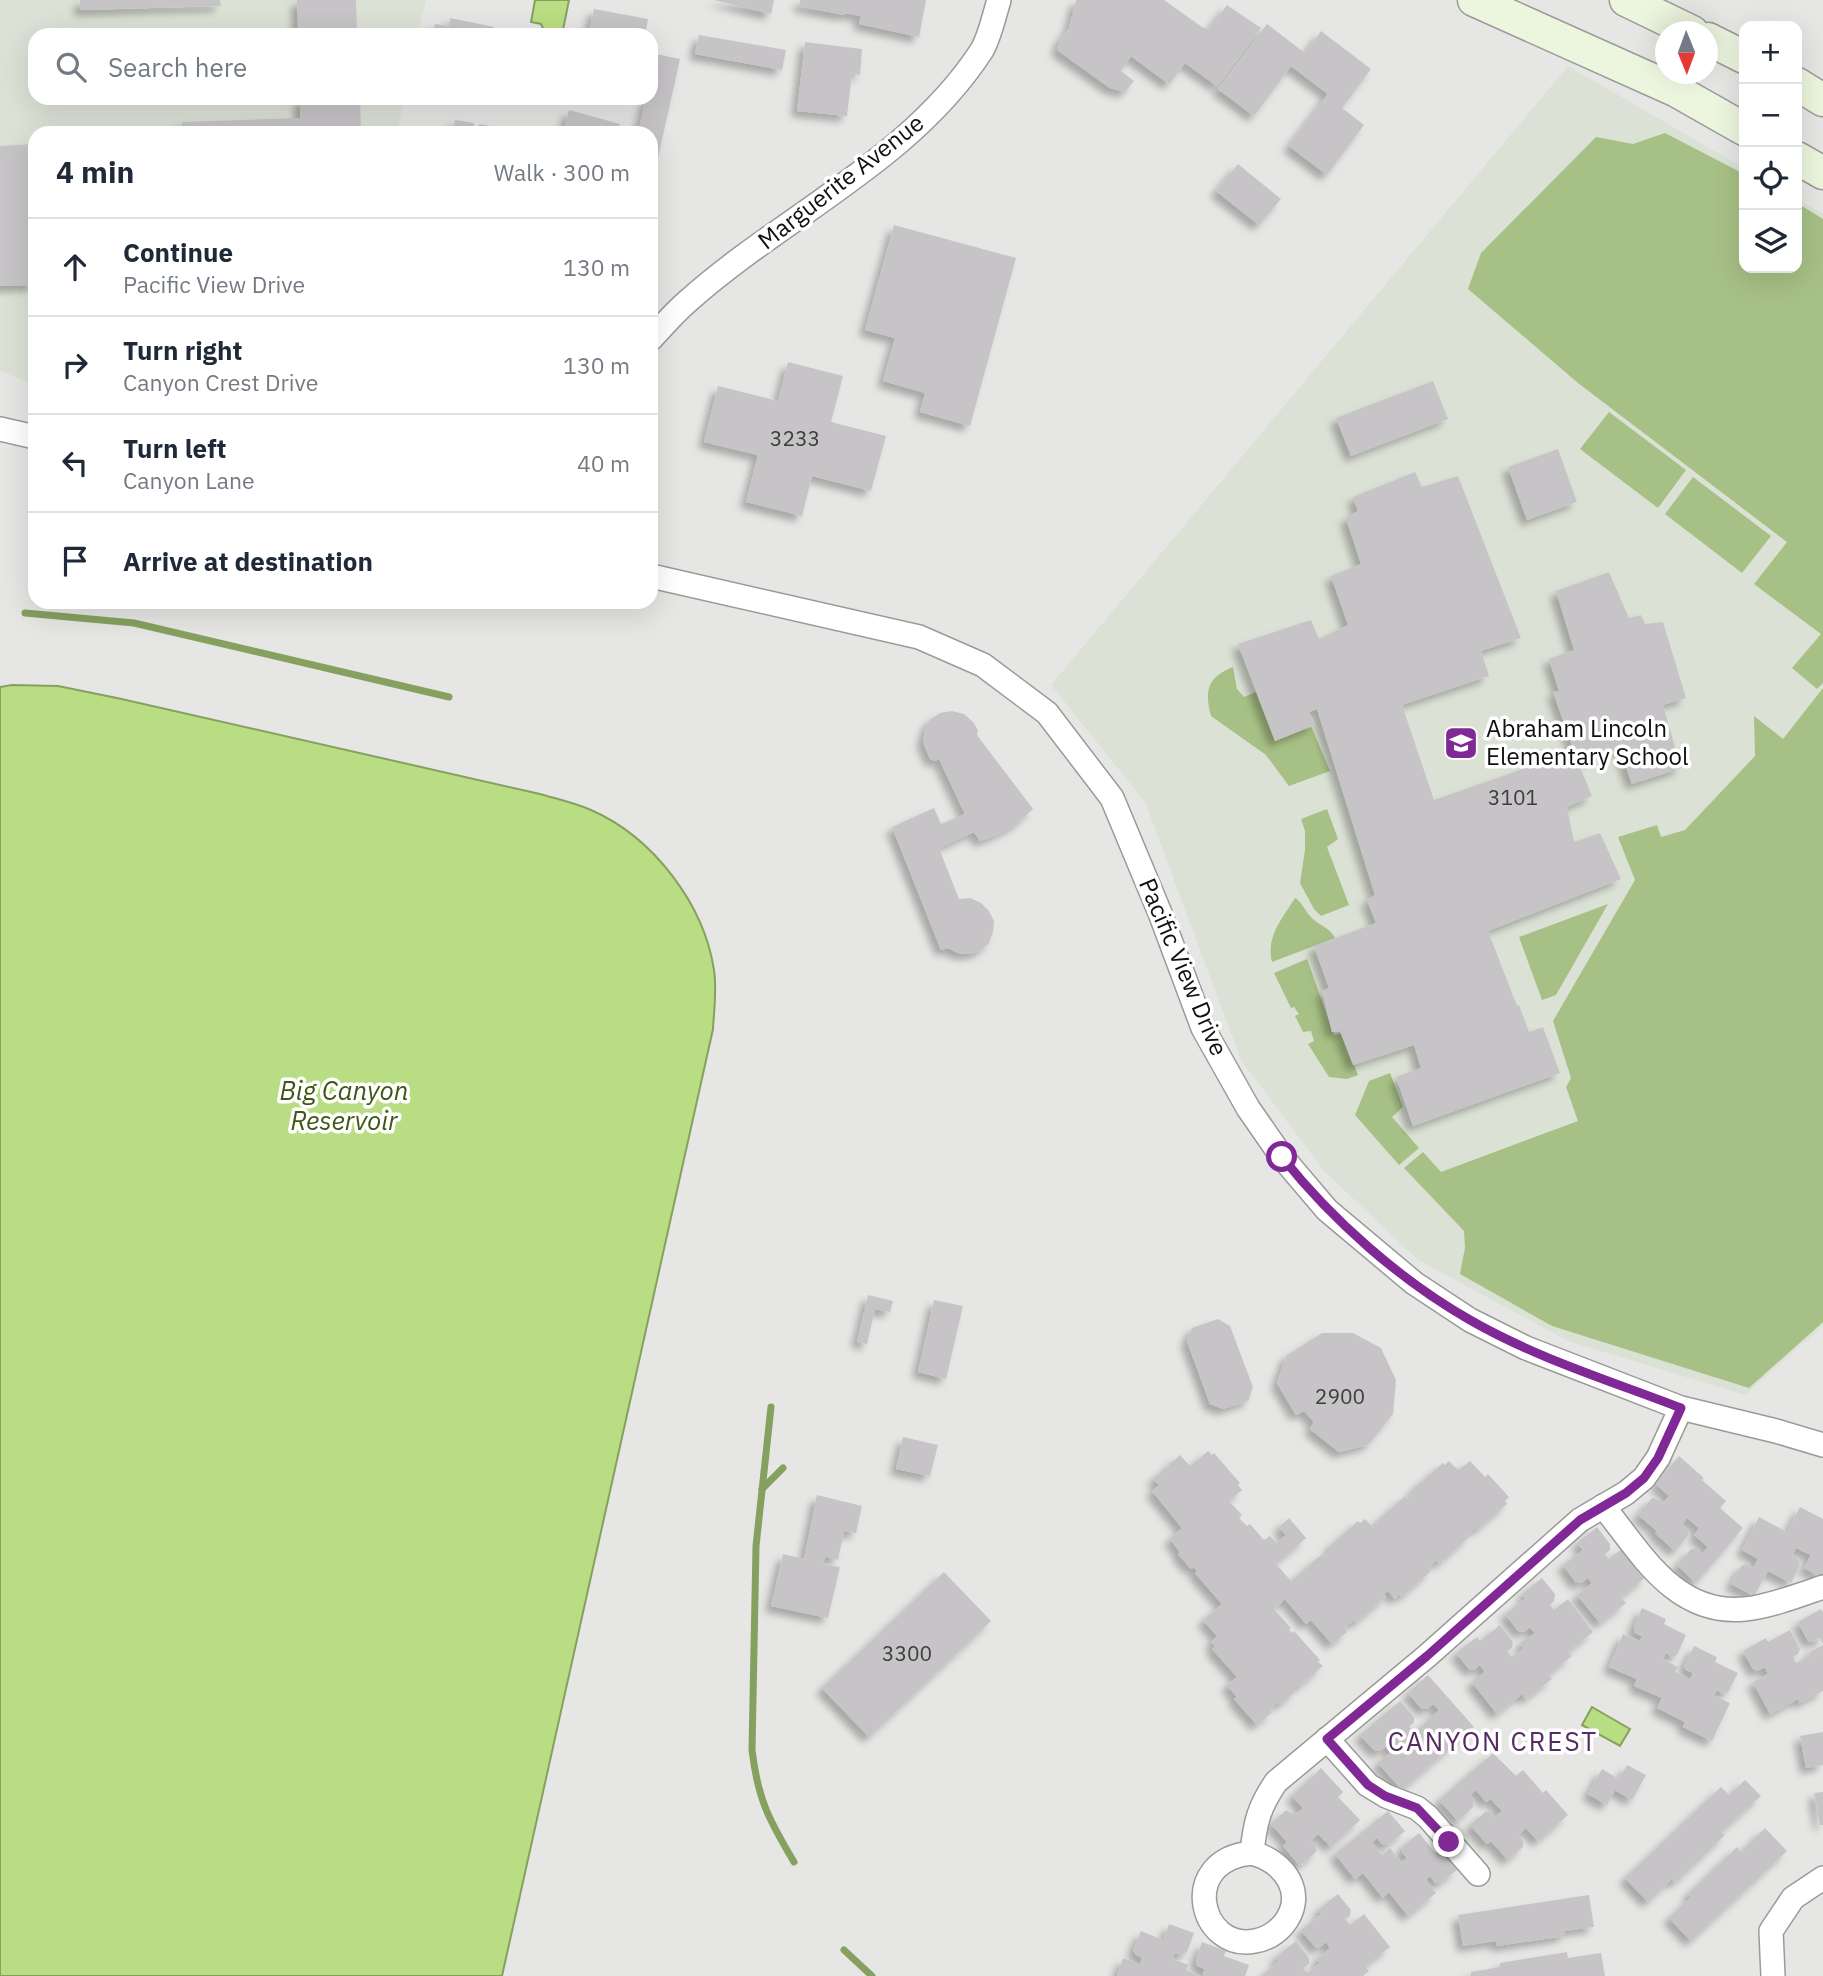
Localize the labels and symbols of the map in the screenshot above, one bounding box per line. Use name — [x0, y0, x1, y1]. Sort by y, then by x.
north arrow — [1655, 21, 1718, 84]
street label: Marguerite Avenue — [751, 106, 930, 256]
house number: 3233 — [770, 424, 820, 452]
place label: Abraham Lincoln Elementary School — [1486, 712, 1688, 772]
school or university icon: Abraham Lincoln Elementary School — [1442, 724, 1480, 762]
house number: 3101 — [1488, 783, 1538, 811]
street label: Pacific View Drive — [1132, 873, 1236, 1060]
water label: Big Canyon Reservoir — [280, 1073, 408, 1137]
route start — [1266, 1141, 1297, 1172]
house number: 2900 — [1315, 1382, 1365, 1410]
house number: 3300 — [882, 1639, 932, 1667]
district label: CANYON CREST — [1388, 1724, 1598, 1758]
route end — [1433, 1826, 1464, 1857]

